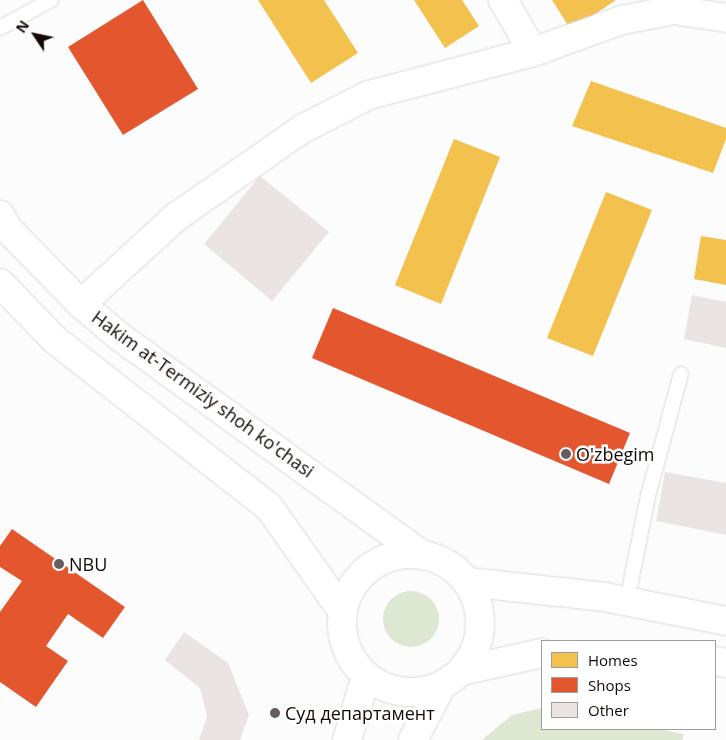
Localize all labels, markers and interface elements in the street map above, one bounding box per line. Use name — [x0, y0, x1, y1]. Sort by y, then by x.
north arrow — [10, 10, 60, 60]
text: N — [11, 16, 33, 36]
street label: Hakim at-Termiziy shoh ko'chasi — [88, 306, 318, 482]
place label: O'zbegim — [576, 443, 654, 465]
marker: O'zbegim — [560, 448, 572, 460]
place label: NBU — [69, 553, 107, 575]
marker: NBU — [53, 558, 65, 570]
legend — [541, 640, 716, 730]
text: Homes — [588, 650, 638, 670]
text: Shops — [588, 675, 631, 695]
text: Other — [588, 700, 629, 720]
place label: Суд департамент — [285, 702, 435, 724]
marker: Суд департамент — [269, 707, 281, 719]

